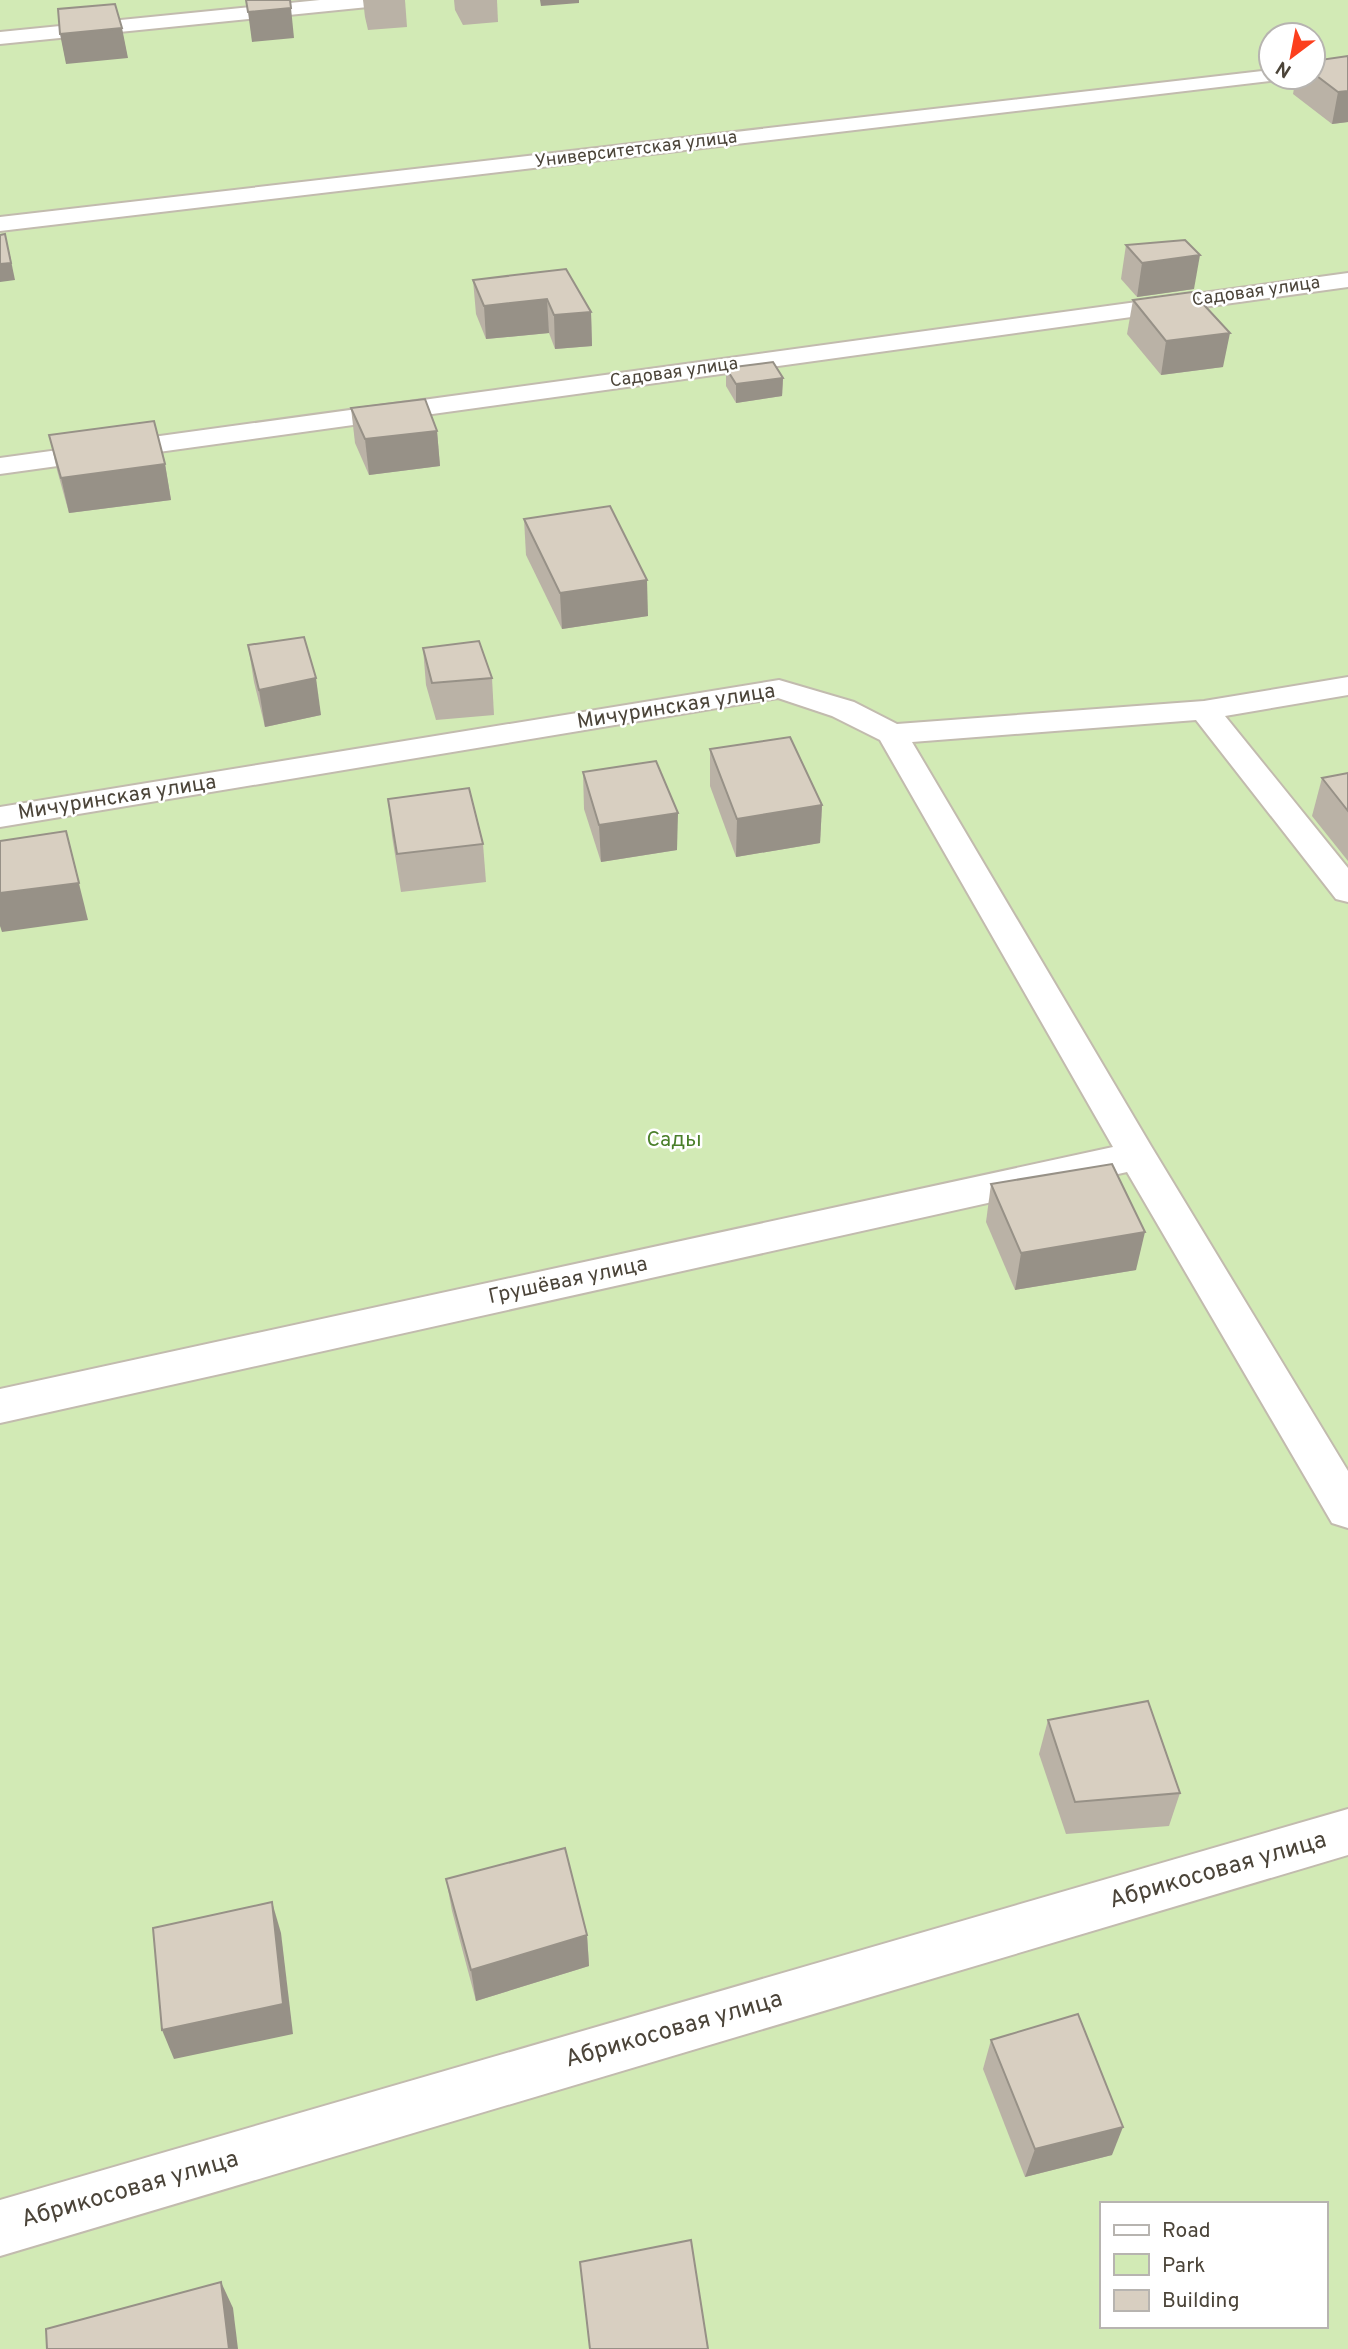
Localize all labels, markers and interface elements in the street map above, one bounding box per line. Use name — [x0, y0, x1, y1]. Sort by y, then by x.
north arrow — [1257, 21, 1327, 91]
text: N — [1272, 55, 1296, 83]
street label: Университетская улица — [534, 126, 738, 174]
street label: Садовая улица — [1190, 272, 1322, 312]
street label: Садовая улица — [608, 353, 740, 393]
street label: Мичуринская улица — [575, 678, 777, 736]
street label: Мичуринская улица — [16, 769, 218, 827]
park label: Сады — [646, 1127, 702, 1154]
street label: Грушёвая улица — [486, 1251, 650, 1311]
street label: Абрикосовая улица — [1106, 1826, 1330, 1916]
street label: Абрикосовая улица — [562, 1985, 786, 2075]
street label: Абрикосовая улица — [18, 2145, 242, 2235]
legend — [1100, 2202, 1327, 2328]
text: Road — [1162, 2218, 1211, 2245]
text: Park — [1162, 2253, 1205, 2280]
text: Building — [1162, 2288, 1240, 2315]

